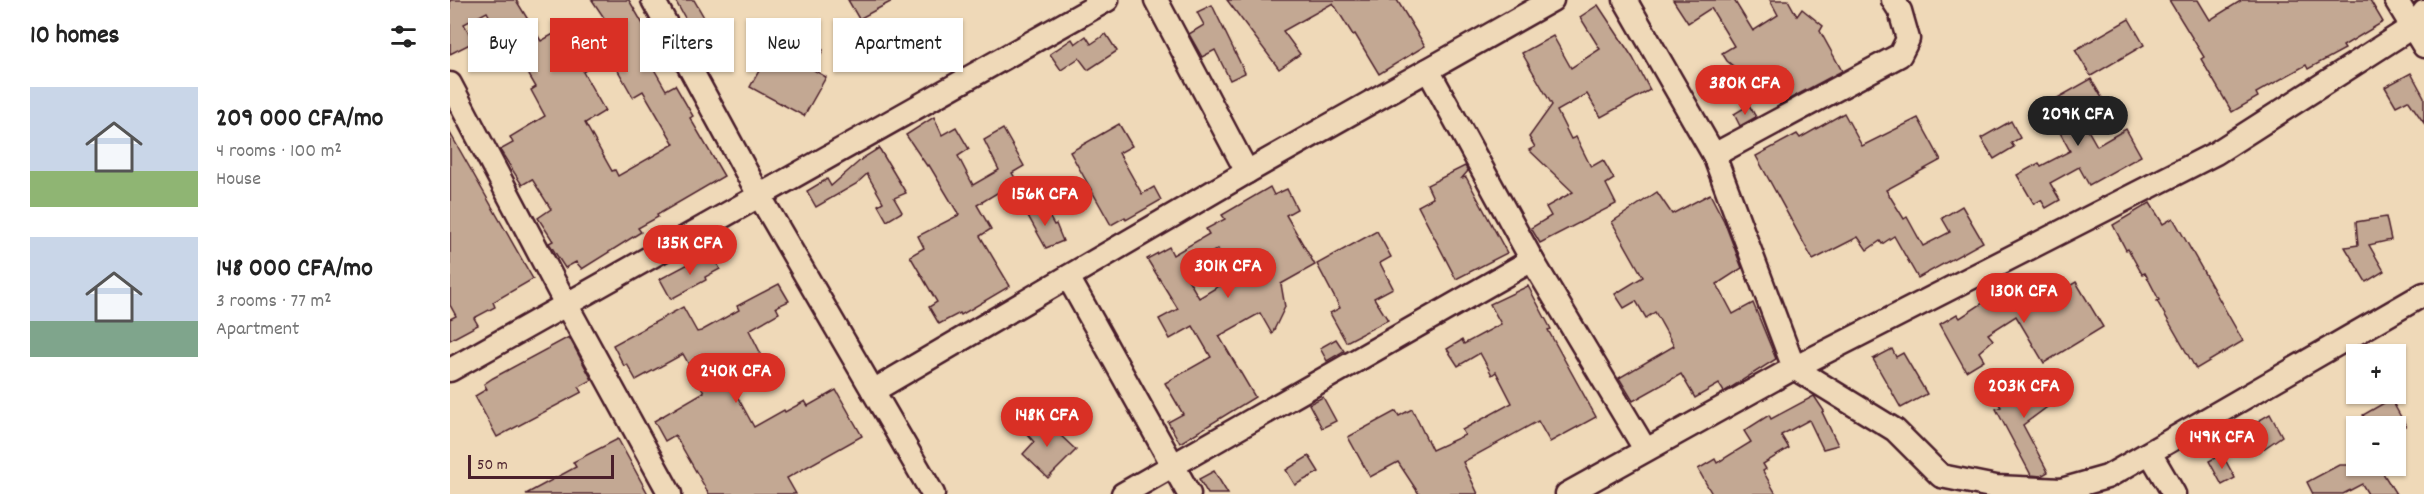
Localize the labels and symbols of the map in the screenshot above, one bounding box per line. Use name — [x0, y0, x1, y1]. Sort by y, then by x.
pin: 380K CFA — [1683, 65, 1807, 116]
pin: 209K CFA — [2016, 96, 2140, 147]
pin: 156K CFA — [983, 176, 1107, 227]
pin: 135K CFA — [628, 225, 752, 276]
pin: 301K CFA — [1166, 248, 1290, 299]
pin: 130K CFA — [1962, 273, 2086, 324]
pin: 240K CFA — [674, 353, 798, 404]
pin: 203K CFA — [1962, 368, 2086, 419]
pin: 148K CFA — [985, 397, 1109, 448]
pin: 149K CFA — [2160, 419, 2284, 470]
scale bar — [468, 452, 614, 480]

